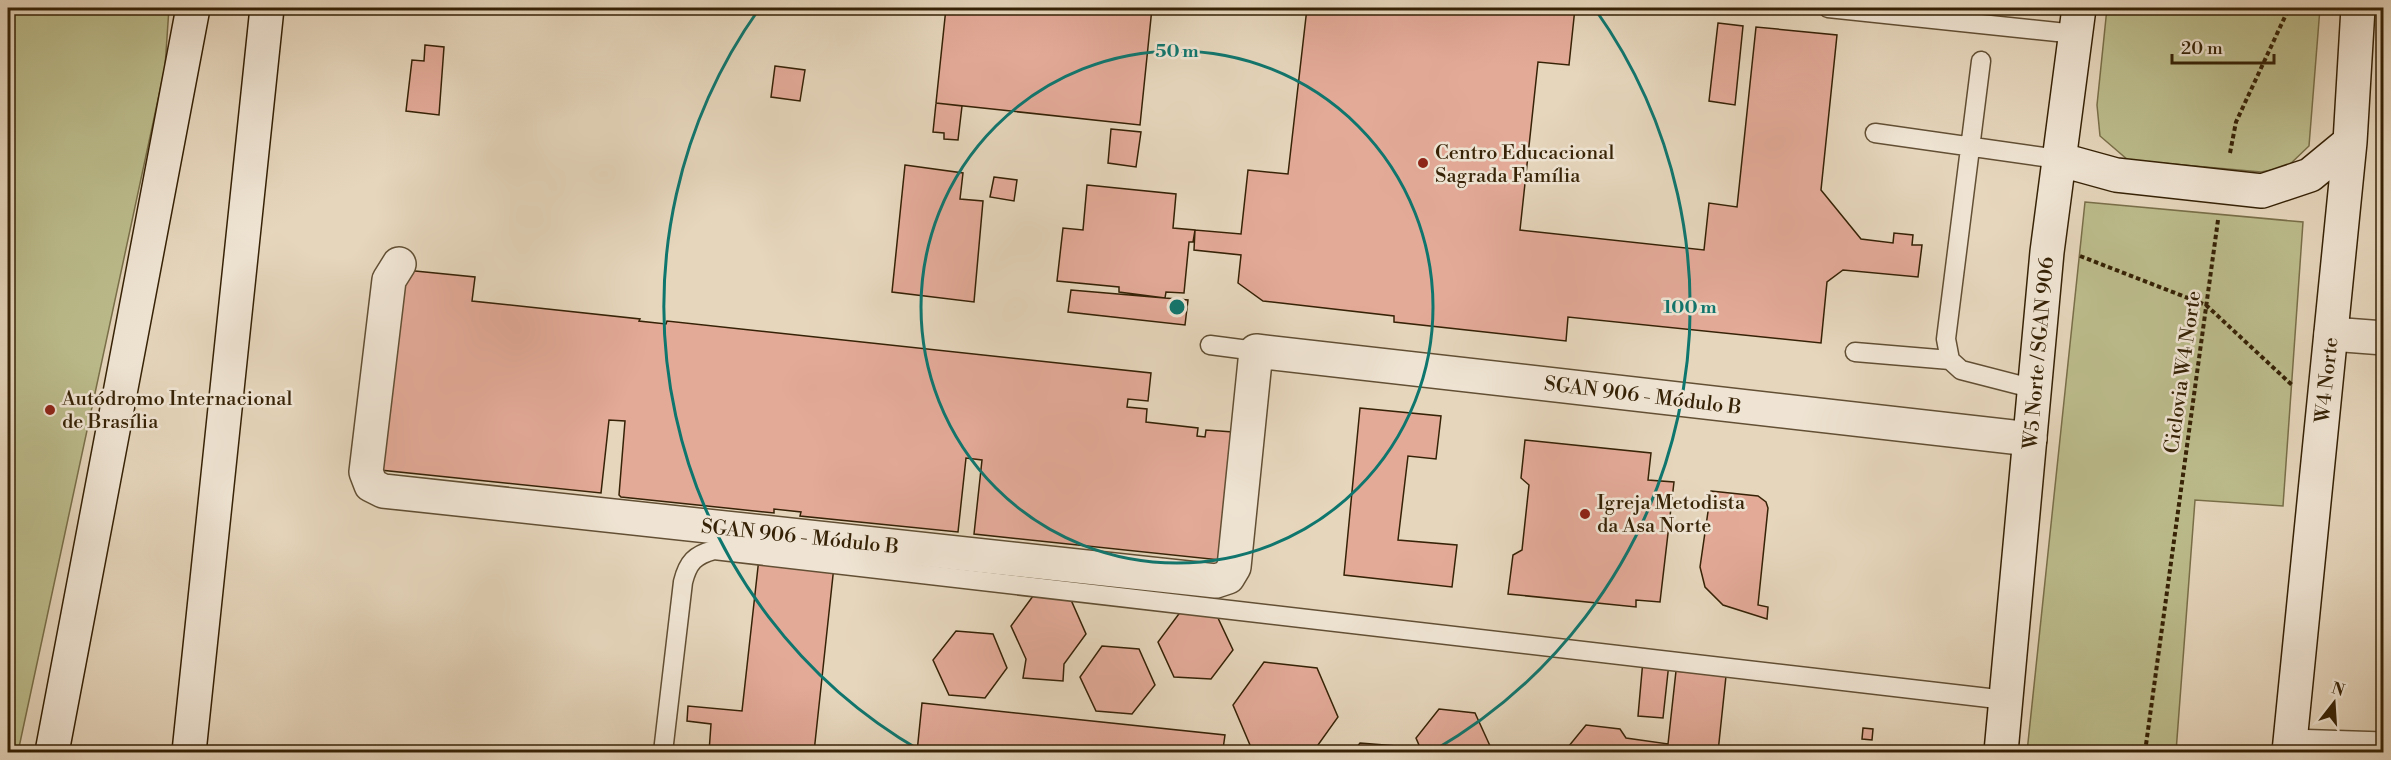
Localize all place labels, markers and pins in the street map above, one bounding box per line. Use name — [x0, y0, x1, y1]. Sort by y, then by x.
place label: Centro Educacional Sagrada Família — [1435, 141, 1614, 189]
marker: Centro Educacional Sagrada Família — [1416, 156, 1430, 170]
centre of rings — [1167, 297, 1187, 317]
place label: Autódromo Internacional de Brasília — [61, 387, 292, 435]
marker: Autódromo Internacional de Brasília — [43, 403, 57, 417]
place label: Igreja Metodista da Asa Norte — [1597, 491, 1746, 539]
marker: Igreja Metodista da Asa Norte — [1578, 507, 1592, 521]

